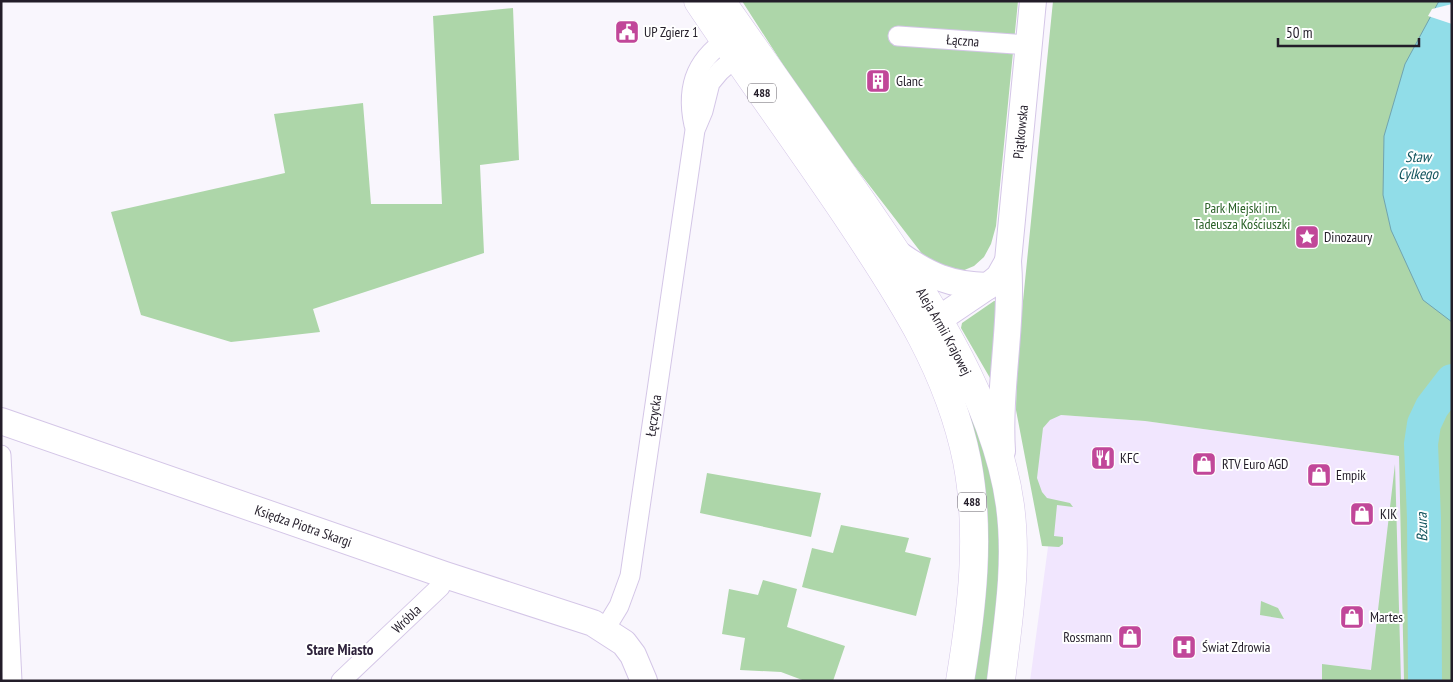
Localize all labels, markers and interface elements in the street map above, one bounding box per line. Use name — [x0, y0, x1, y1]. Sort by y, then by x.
scale bar — [1278, 15, 1419, 47]
public building icon: UP Zgierz 1 — [614, 19, 640, 45]
place label: UP Zgierz 1 — [644, 23, 698, 41]
text: 50 m — [1286, 23, 1312, 42]
street label: Łączna — [946, 30, 980, 51]
building icon: Glanc — [865, 68, 891, 94]
place label: Glanc — [896, 72, 923, 90]
road number: 488 — [748, 84, 776, 102]
street label: Piątkowska — [1009, 104, 1032, 160]
water label: Staw Cylkego — [1398, 147, 1440, 183]
park label: Park Miejski im. Tadeusza Kościuszki — [1194, 199, 1290, 233]
place icon: Dinozaury — [1294, 224, 1320, 250]
place label: Dinozaury — [1324, 228, 1373, 246]
street label: Aleja Armii Krajowej — [912, 284, 976, 378]
street label: Łęczycka — [641, 394, 665, 438]
restaurant icon: KFC — [1090, 445, 1116, 471]
place label: KFC — [1120, 449, 1140, 467]
shop icon: RTV Euro AGD — [1191, 451, 1217, 477]
place label: RTV Euro AGD — [1222, 455, 1288, 473]
shop icon: Empik — [1306, 462, 1332, 488]
place label: Empik — [1336, 466, 1366, 484]
road number: 488 — [958, 492, 986, 512]
street label: Księdza Piotra Skargi — [252, 501, 354, 551]
shop icon: KIK — [1349, 501, 1375, 527]
place label: KIK — [1380, 505, 1397, 523]
water label: Bzura — [1412, 511, 1431, 542]
street label: Wróbla — [388, 601, 425, 637]
shop icon: Martes — [1339, 604, 1365, 630]
place label: Martes — [1370, 608, 1403, 626]
shop icon: Rossmann — [1117, 624, 1143, 650]
place label: Rossmann — [1063, 628, 1112, 646]
hospital icon: Świat Zdrowia — [1171, 634, 1197, 660]
place label: Świat Zdrowia — [1202, 638, 1270, 656]
district label: Stare Miasto — [307, 640, 374, 659]

